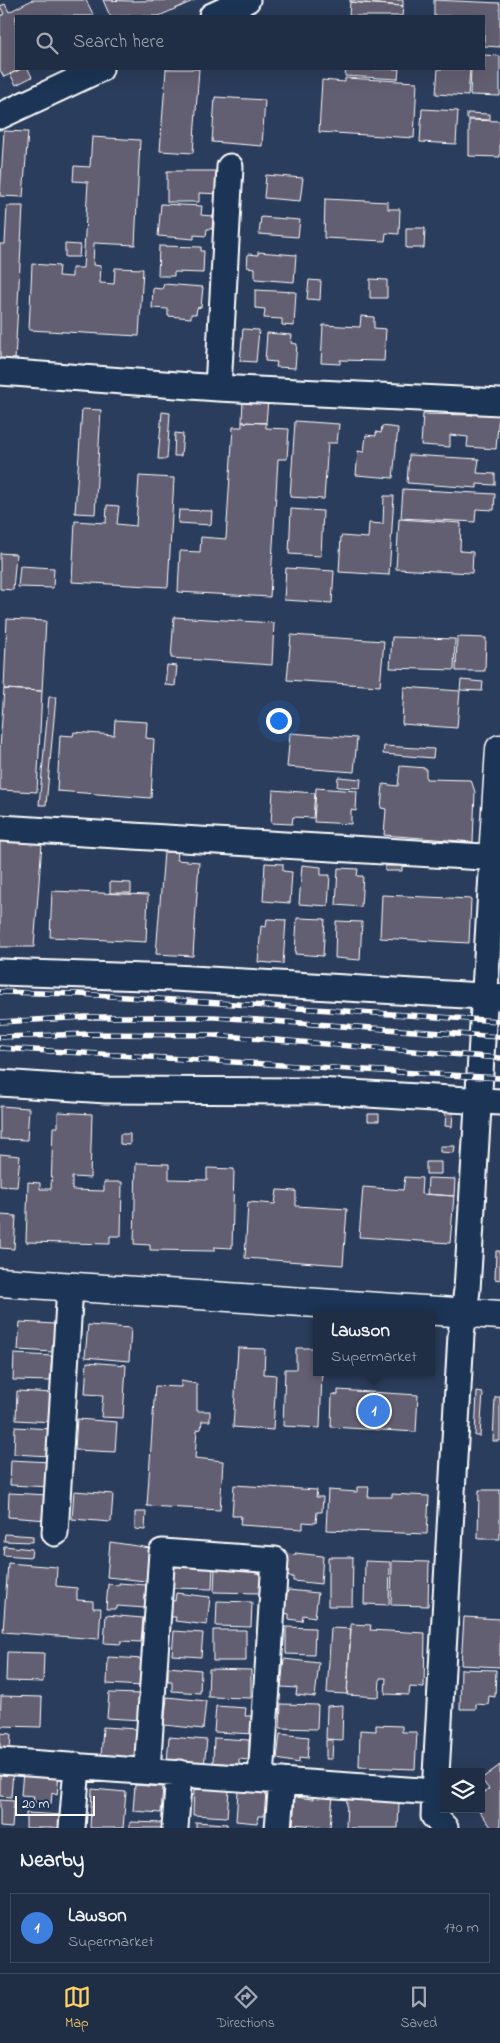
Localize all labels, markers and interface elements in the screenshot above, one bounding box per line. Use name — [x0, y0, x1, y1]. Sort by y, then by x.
search box — [15, 15, 485, 70]
icon: search — [33, 29, 61, 57]
text: Search here — [73, 29, 164, 56]
your location — [266, 708, 292, 734]
popup — [313, 1311, 435, 1376]
text: Lawson — [331, 1318, 390, 1345]
text: Supermarket — [331, 1345, 417, 1369]
pin: 1 — [358, 1392, 390, 1430]
map controls — [440, 1768, 485, 1813]
button: layers — [440, 1768, 485, 1813]
scale bar — [15, 1793, 95, 1816]
text: 20 m — [22, 1794, 49, 1815]
text: Nearby — [20, 1846, 84, 1876]
text: Lawson — [68, 1903, 127, 1930]
text: 1 — [34, 1916, 40, 1940]
text: 170 m — [444, 1916, 479, 1940]
text: Supermarket — [68, 1930, 154, 1954]
tab: Map — [63, 1983, 91, 2034]
tab: Directions — [217, 1983, 275, 2034]
tab: Saved — [401, 1983, 437, 2034]

